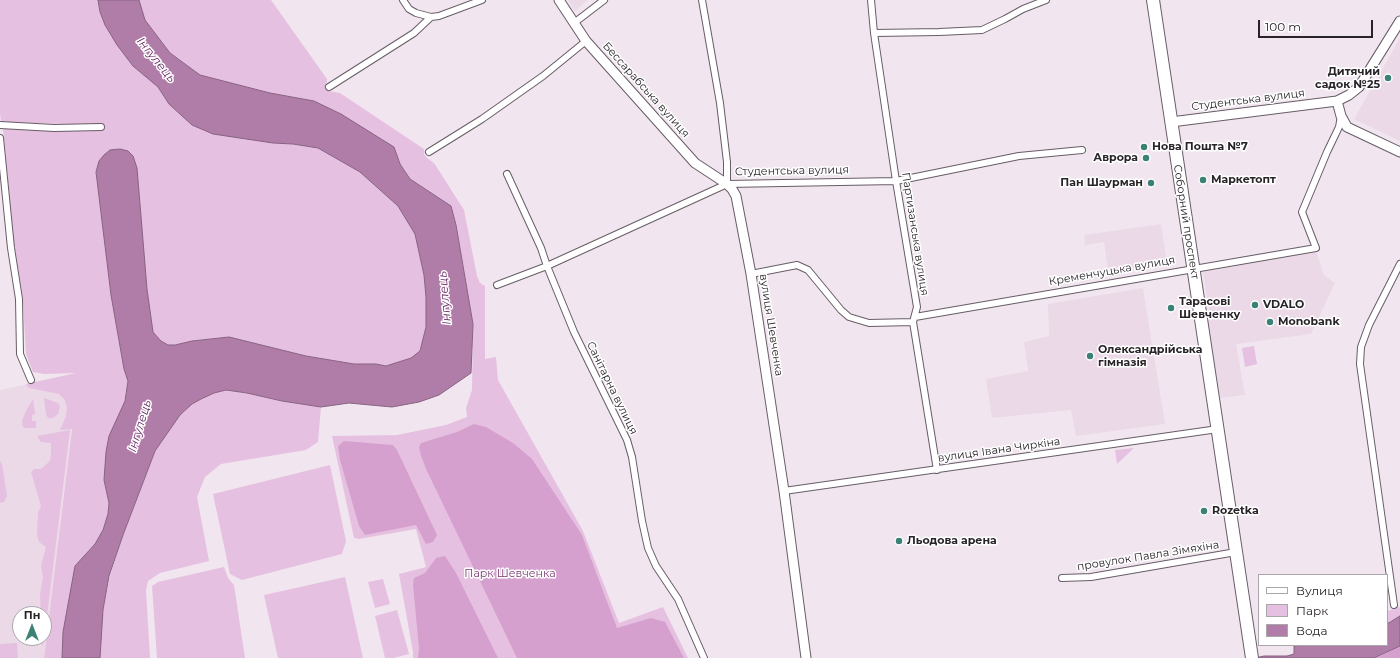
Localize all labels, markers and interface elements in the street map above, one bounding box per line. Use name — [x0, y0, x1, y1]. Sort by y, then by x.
scale bar — [1260, 12, 1375, 38]
text: 100 m — [1265, 19, 1301, 34]
water label: Інгулець — [133, 35, 179, 85]
street label: Бессарабська вулиця — [600, 40, 692, 140]
place label: Дитячий садок №25 — [1315, 65, 1380, 91]
marker: Дитячий садок №25 — [1383, 73, 1393, 83]
street label: Студентська вулиця — [1190, 86, 1306, 114]
place label: Нова Пошта №7 — [1152, 140, 1248, 154]
marker: Нова Пошта №7 — [1139, 142, 1149, 152]
place label: Аврора — [1093, 151, 1138, 165]
marker: Аврора — [1141, 153, 1151, 163]
street label: Студентська вулиця — [735, 163, 849, 179]
street label: Соборний проспект — [1170, 164, 1202, 280]
street label: Партизанська вулиця — [899, 171, 931, 297]
place label: Маркетопт — [1211, 173, 1276, 187]
marker: Маркетопт — [1198, 175, 1208, 185]
place label: Пан Шаурман — [1060, 176, 1143, 190]
marker: Пан Шаурман — [1146, 178, 1156, 188]
street label: Кременчуцька вулиця — [1048, 253, 1176, 289]
water label: Інгулець — [435, 271, 455, 325]
street label: вулиця Шевченка — [756, 273, 786, 377]
place label: Тарасові Шевченку — [1179, 295, 1240, 321]
place label: VDALO — [1263, 298, 1304, 312]
marker: VDALO — [1250, 300, 1260, 310]
marker: Тарасові Шевченку — [1166, 303, 1176, 313]
place label: Monobank — [1278, 315, 1340, 329]
marker: Monobank — [1265, 317, 1275, 327]
street label: Санітарна вулиця — [584, 339, 640, 437]
place label: Олександрійська гімназія — [1098, 343, 1202, 369]
marker: Олександрійська гімназія — [1085, 351, 1095, 361]
water label: Інгулець — [125, 398, 155, 454]
street label: вулиця Івана Чиркіна — [937, 435, 1061, 465]
place label: Rozetka — [1212, 504, 1259, 518]
marker: Rozetka — [1199, 506, 1209, 516]
place label: Льодова арена — [907, 534, 997, 548]
marker: Льодова арена — [894, 536, 904, 546]
street label: провулок Павла Зімяхіна — [1076, 538, 1220, 574]
park label: Парк Шевченка — [464, 567, 556, 581]
legend — [1258, 574, 1388, 646]
text: Вулиця — [1296, 583, 1343, 598]
text: Парк — [1296, 603, 1328, 618]
north arrow — [12, 606, 52, 646]
text: Пн — [24, 608, 40, 622]
text: Вода — [1296, 623, 1327, 638]

